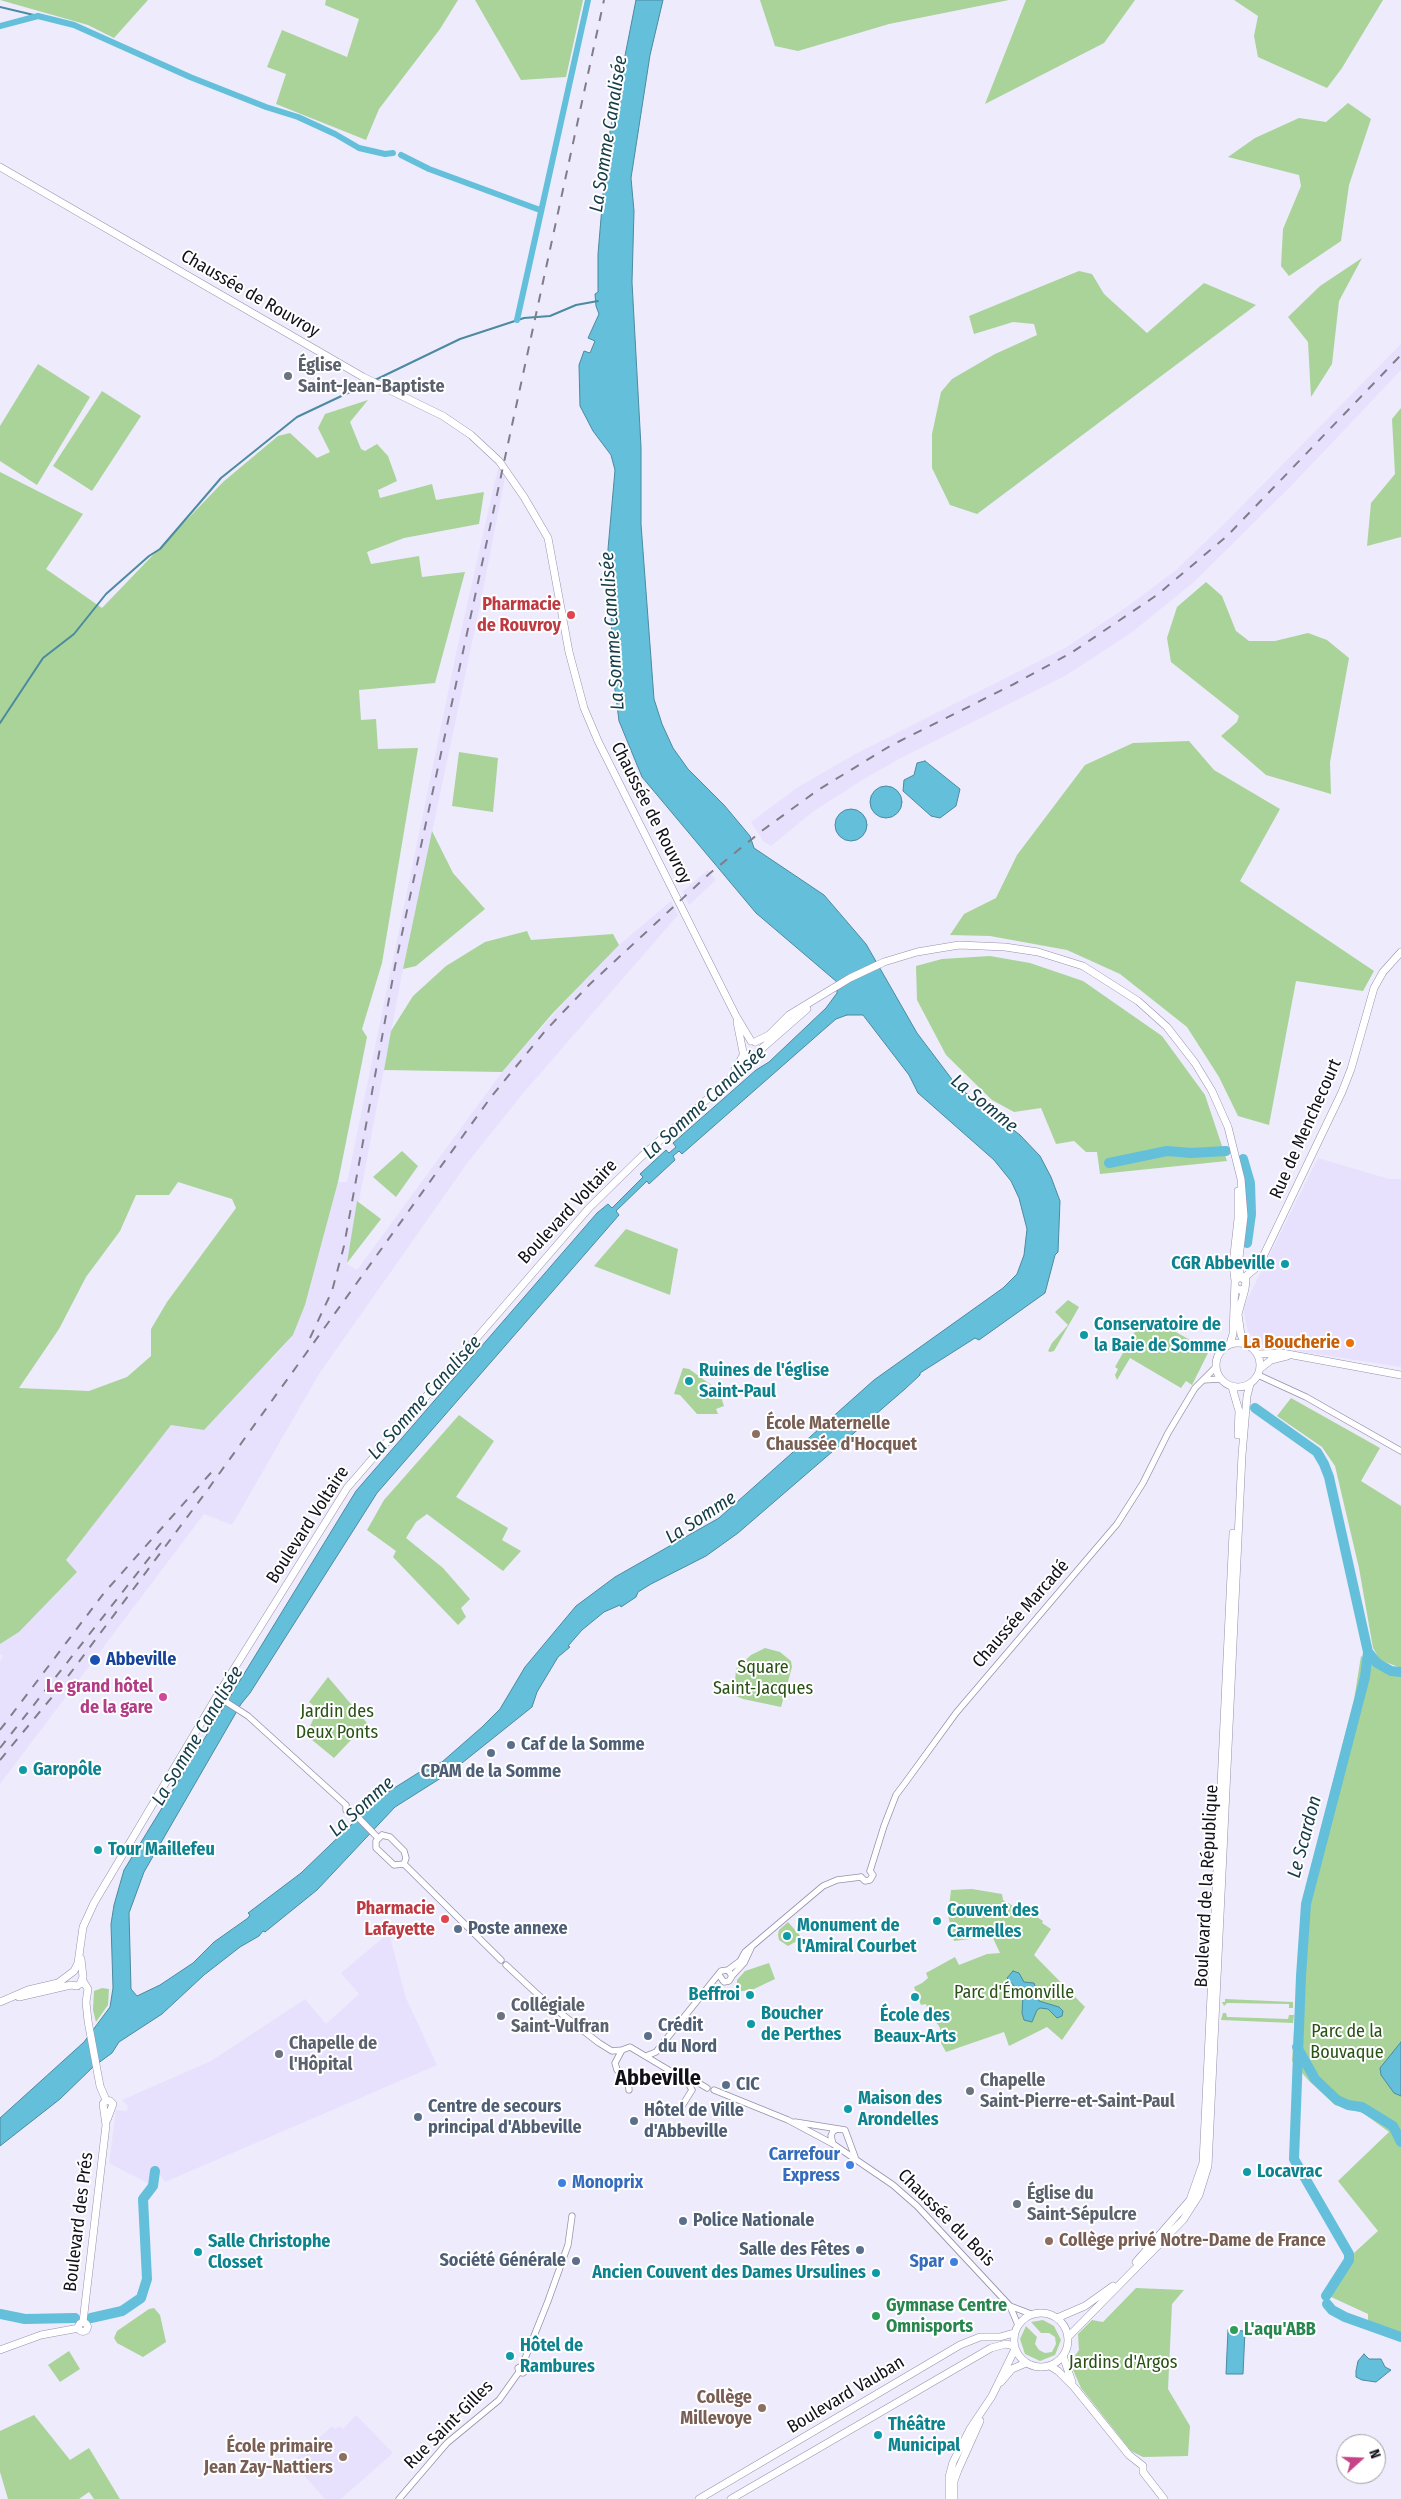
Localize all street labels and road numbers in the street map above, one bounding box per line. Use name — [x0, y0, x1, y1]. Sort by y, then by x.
street label: Chaussée de Rouvroy — [177, 246, 323, 342]
street label: Chaussée de Rouvroy — [606, 738, 696, 888]
street label: Rue de Menchecourt — [1265, 1056, 1347, 1202]
street label: Boulevard Voltaire — [514, 1155, 622, 1269]
street label: Boulevard Voltaire — [262, 1462, 354, 1588]
street label: Chaussée Marcadé — [968, 1556, 1074, 1672]
street label: Boulevard de la République — [1191, 1784, 1223, 1988]
street label: Boulevard des Prés — [60, 2151, 98, 2293]
street label: Chaussée du Bois — [893, 2165, 999, 2271]
street label: Boulevard Vauban — [784, 2352, 908, 2438]
street label: Rue Saint-Gilles — [400, 2376, 498, 2474]

